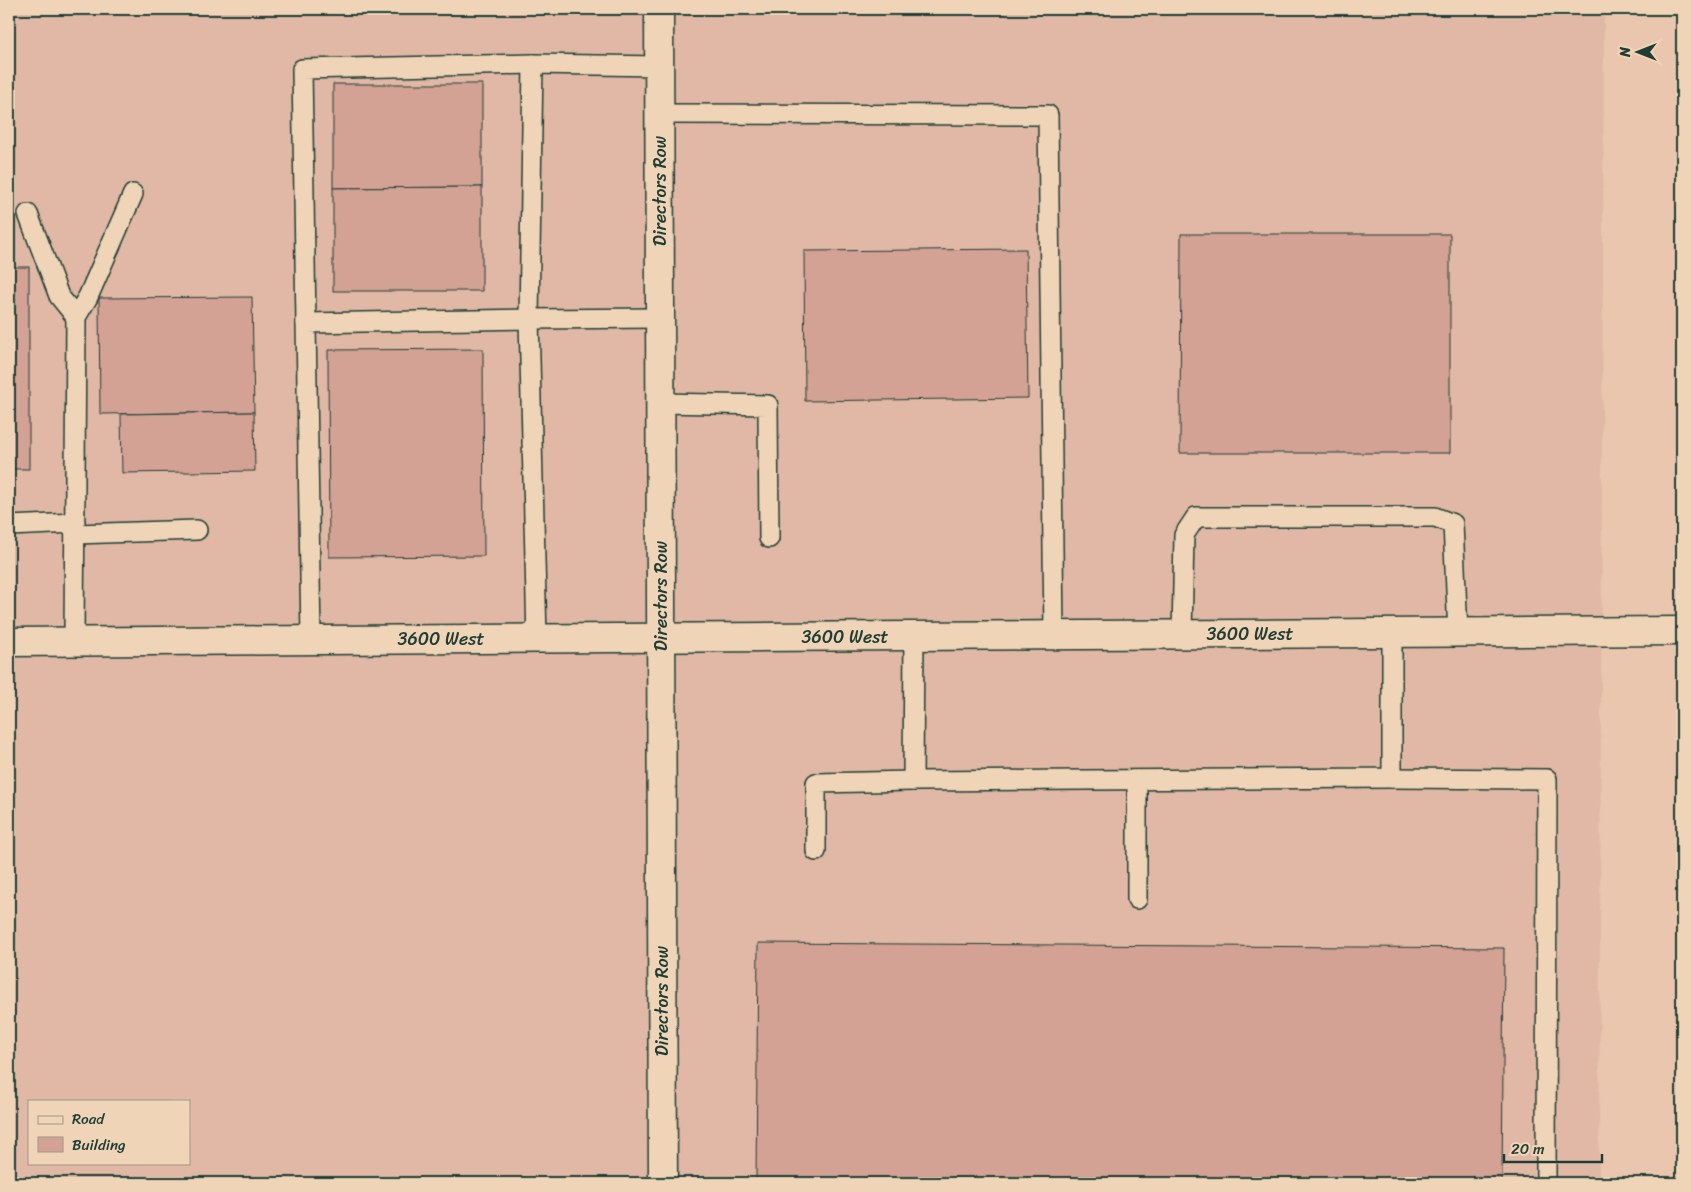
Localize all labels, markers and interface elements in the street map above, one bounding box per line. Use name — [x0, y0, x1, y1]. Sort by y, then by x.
north arrow — [1614, 28, 1664, 78]
text: N — [1613, 47, 1638, 58]
street label: Directors Row — [644, 135, 676, 246]
street label: Directors Row — [645, 540, 677, 651]
street label: 3600 West — [1207, 618, 1294, 650]
street label: 3600 West — [802, 621, 889, 653]
street label: 3600 West — [398, 623, 485, 655]
street label: Directors Row — [646, 945, 678, 1056]
legend — [28, 1100, 190, 1164]
text: Road — [72, 1106, 105, 1132]
text: Building — [72, 1132, 126, 1158]
scale bar — [1504, 1132, 1601, 1164]
text: 20 m — [1511, 1136, 1545, 1162]

